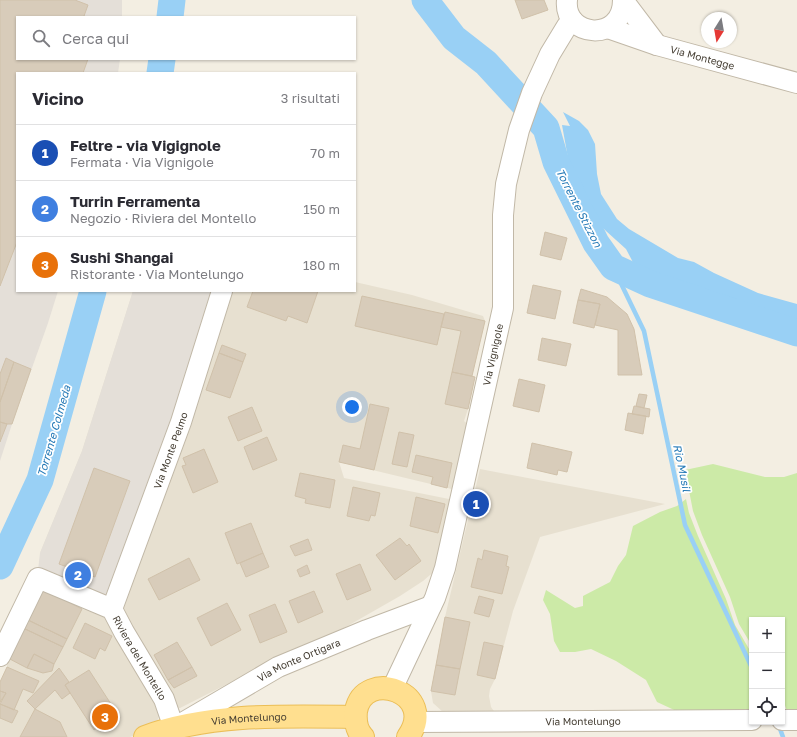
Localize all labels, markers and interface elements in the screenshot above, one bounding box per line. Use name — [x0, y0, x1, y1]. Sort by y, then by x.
north arrow — [701, 12, 737, 48]
search box — [16, 16, 356, 60]
icon: search — [30, 27, 52, 49]
text: Cerca qui — [62, 29, 129, 47]
street label: Via Montegge — [669, 43, 736, 72]
text: Vicino — [32, 88, 84, 109]
text: 3 risultati — [281, 90, 340, 106]
text: Feltre - via Vigignole — [70, 136, 221, 154]
text: 1 — [42, 145, 48, 161]
text: 70 m — [310, 145, 340, 161]
text: Fermata · Via Vignigole — [70, 154, 214, 170]
water label: Torrente Stizzon — [554, 166, 605, 250]
text: Turrin Ferramenta — [70, 192, 200, 210]
text: 2 — [41, 201, 49, 217]
text: 150 m — [303, 201, 340, 217]
text: Negozio · Riviera del Montello — [70, 210, 256, 226]
text: Sushi Shangai — [70, 248, 173, 266]
text: 3 — [41, 257, 49, 273]
text: 180 m — [303, 257, 340, 273]
text: Ristorante · Via Montelungo — [70, 266, 244, 282]
street label: Via Vignigole — [480, 322, 505, 387]
water label: Torrente Colmeda — [34, 383, 73, 478]
your location — [342, 397, 362, 417]
street label: Via Monte Pelmo — [151, 411, 190, 490]
water label: Rio Musil — [671, 443, 694, 493]
pin: 1 — [463, 489, 489, 519]
pin: 2 — [65, 560, 91, 590]
street label: Riviera del Montello — [110, 613, 169, 702]
map controls — [749, 617, 785, 725]
button: + — [749, 617, 785, 653]
street label: Via Monte Ortigara — [255, 636, 342, 684]
button: − — [749, 653, 785, 689]
button: locate — [749, 689, 785, 725]
pin: 3 — [92, 702, 118, 732]
street label: Via Montelungo — [210, 710, 287, 727]
street label: Via Montelungo — [545, 715, 621, 727]

